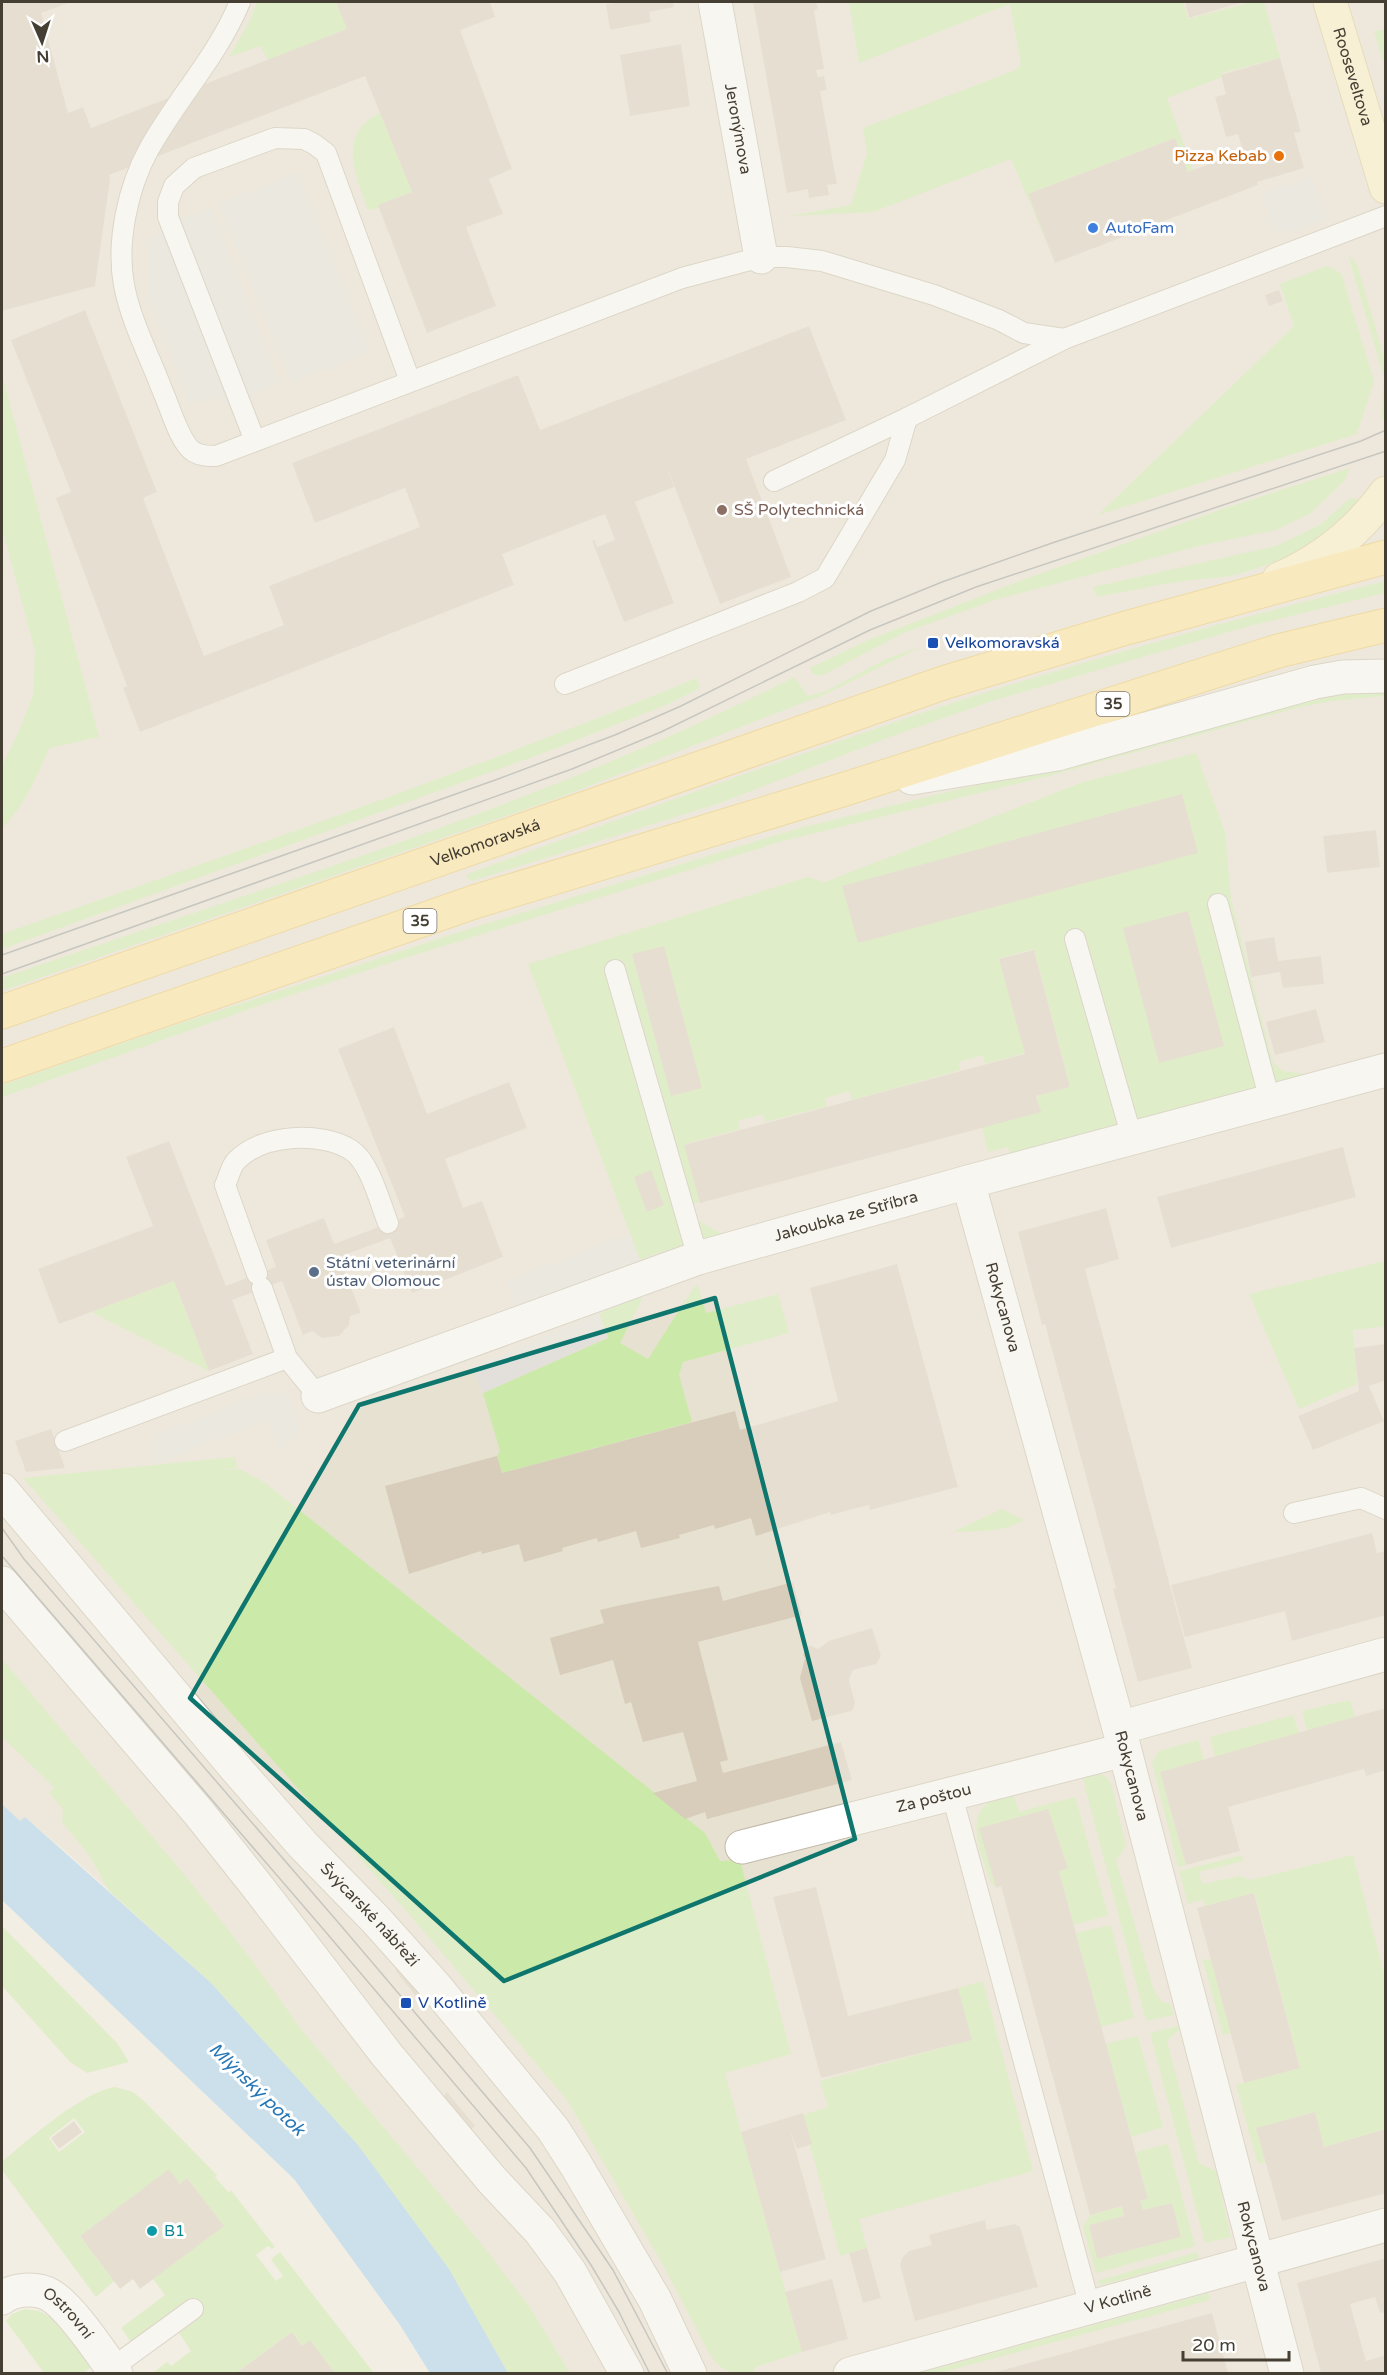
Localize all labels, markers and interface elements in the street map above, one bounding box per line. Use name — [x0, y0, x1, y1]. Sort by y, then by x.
north arrow — [12, 12, 72, 72]
street label: Rooseveltova — [1328, 25, 1377, 128]
text: N — [36, 46, 50, 66]
street label: Jeronýmova — [720, 82, 756, 176]
place label: Pizza Kebab — [1174, 146, 1267, 166]
marker: Pizza Kebab — [1272, 149, 1286, 163]
place label: AutoFam — [1105, 218, 1174, 238]
marker: AutoFam — [1086, 221, 1100, 235]
place label: SŠ Polytechnická — [734, 500, 864, 520]
marker: SŠ Polytechnická — [715, 503, 729, 517]
place label: Velkomoravská — [945, 633, 1060, 653]
marker: Velkomoravská — [926, 636, 940, 650]
road number: 35 — [1096, 692, 1130, 716]
street label: Velkomoravská — [428, 815, 543, 871]
road number: 35 — [404, 909, 436, 933]
street label: Jakoubka ze Stříbra — [772, 1187, 920, 1246]
place label: Státní veterinární ústav Olomouc — [326, 1253, 456, 1291]
street label: Rokycanova — [981, 1260, 1025, 1355]
marker: Státní veterinární ústav Olomouc — [307, 1265, 321, 1279]
street label: Rokycanova — [1110, 1729, 1153, 1823]
street label: Za poštou — [894, 1779, 973, 1817]
street label: Švýcarské nábřeží — [316, 1859, 423, 1971]
place label: V Kotlině — [418, 1993, 487, 2013]
marker: V Kotlině — [399, 1996, 413, 2010]
water label: Mlýnský potok — [204, 2038, 310, 2141]
street label: Rokycanova — [1232, 2199, 1275, 2294]
place label: B1 — [164, 2221, 185, 2241]
marker: B1 — [145, 2224, 159, 2238]
street label: V Kotlině — [1082, 2281, 1154, 2318]
street label: Ostrovní — [39, 2283, 98, 2343]
scale bar — [1183, 2324, 1290, 2362]
text: 20 m — [1192, 2334, 1236, 2356]

